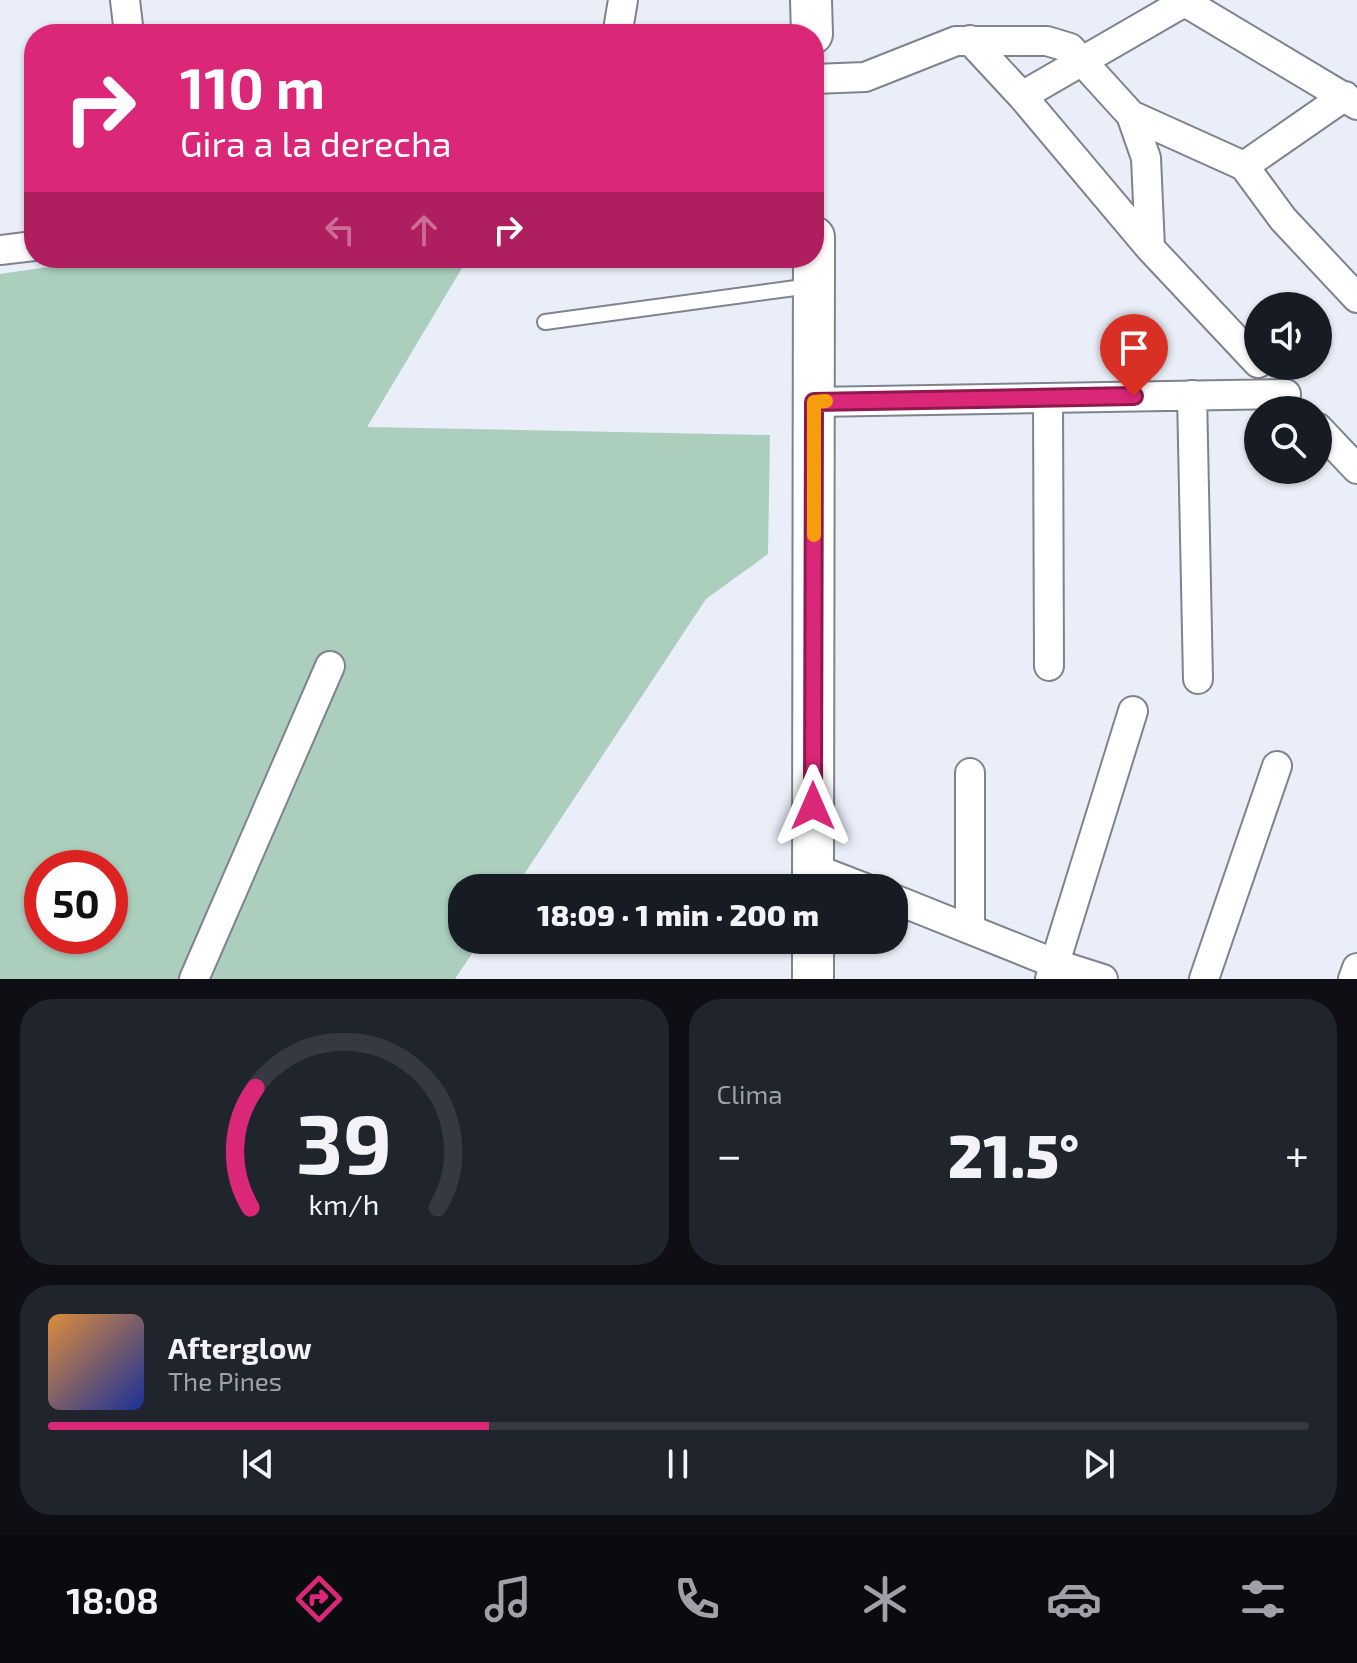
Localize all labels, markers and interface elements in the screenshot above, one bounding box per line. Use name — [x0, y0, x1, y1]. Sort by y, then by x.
text: 110 m — [180, 53, 325, 120]
icon: right — [48, 56, 152, 160]
text: Gira a la derecha — [180, 121, 452, 164]
icon: left — [318, 208, 362, 252]
icon: ahead — [402, 208, 446, 252]
icon: right — [486, 208, 530, 252]
map controls — [1244, 292, 1332, 484]
button: sound — [1244, 292, 1332, 380]
pin — [1100, 314, 1168, 396]
icon: arrive — [1112, 326, 1156, 370]
button: search — [1244, 396, 1332, 484]
position arrow — [771, 764, 855, 848]
speed limit sign: 50 — [24, 850, 128, 954]
text: 18:09 · 1 min · 200 m — [537, 896, 819, 932]
text: Clima — [717, 1078, 783, 1109]
text: 39 — [296, 1091, 392, 1191]
text: 21.5° — [948, 1118, 1079, 1190]
text: − — [717, 1127, 742, 1180]
text: + — [1285, 1127, 1309, 1180]
text: km/h — [309, 1186, 380, 1221]
text: Afterglow — [168, 1329, 312, 1365]
text: The Pines — [168, 1365, 282, 1396]
icon: previous — [236, 1442, 280, 1486]
icon: pause — [656, 1442, 700, 1486]
icon: next — [1077, 1442, 1121, 1486]
icon: directions — [291, 1571, 347, 1627]
icon: music — [480, 1571, 536, 1627]
icon: phone — [669, 1571, 725, 1627]
icon: climate — [857, 1571, 913, 1627]
icon: car — [1046, 1571, 1102, 1627]
icon: filters — [1235, 1571, 1291, 1627]
text: 18:08 — [66, 1578, 159, 1621]

